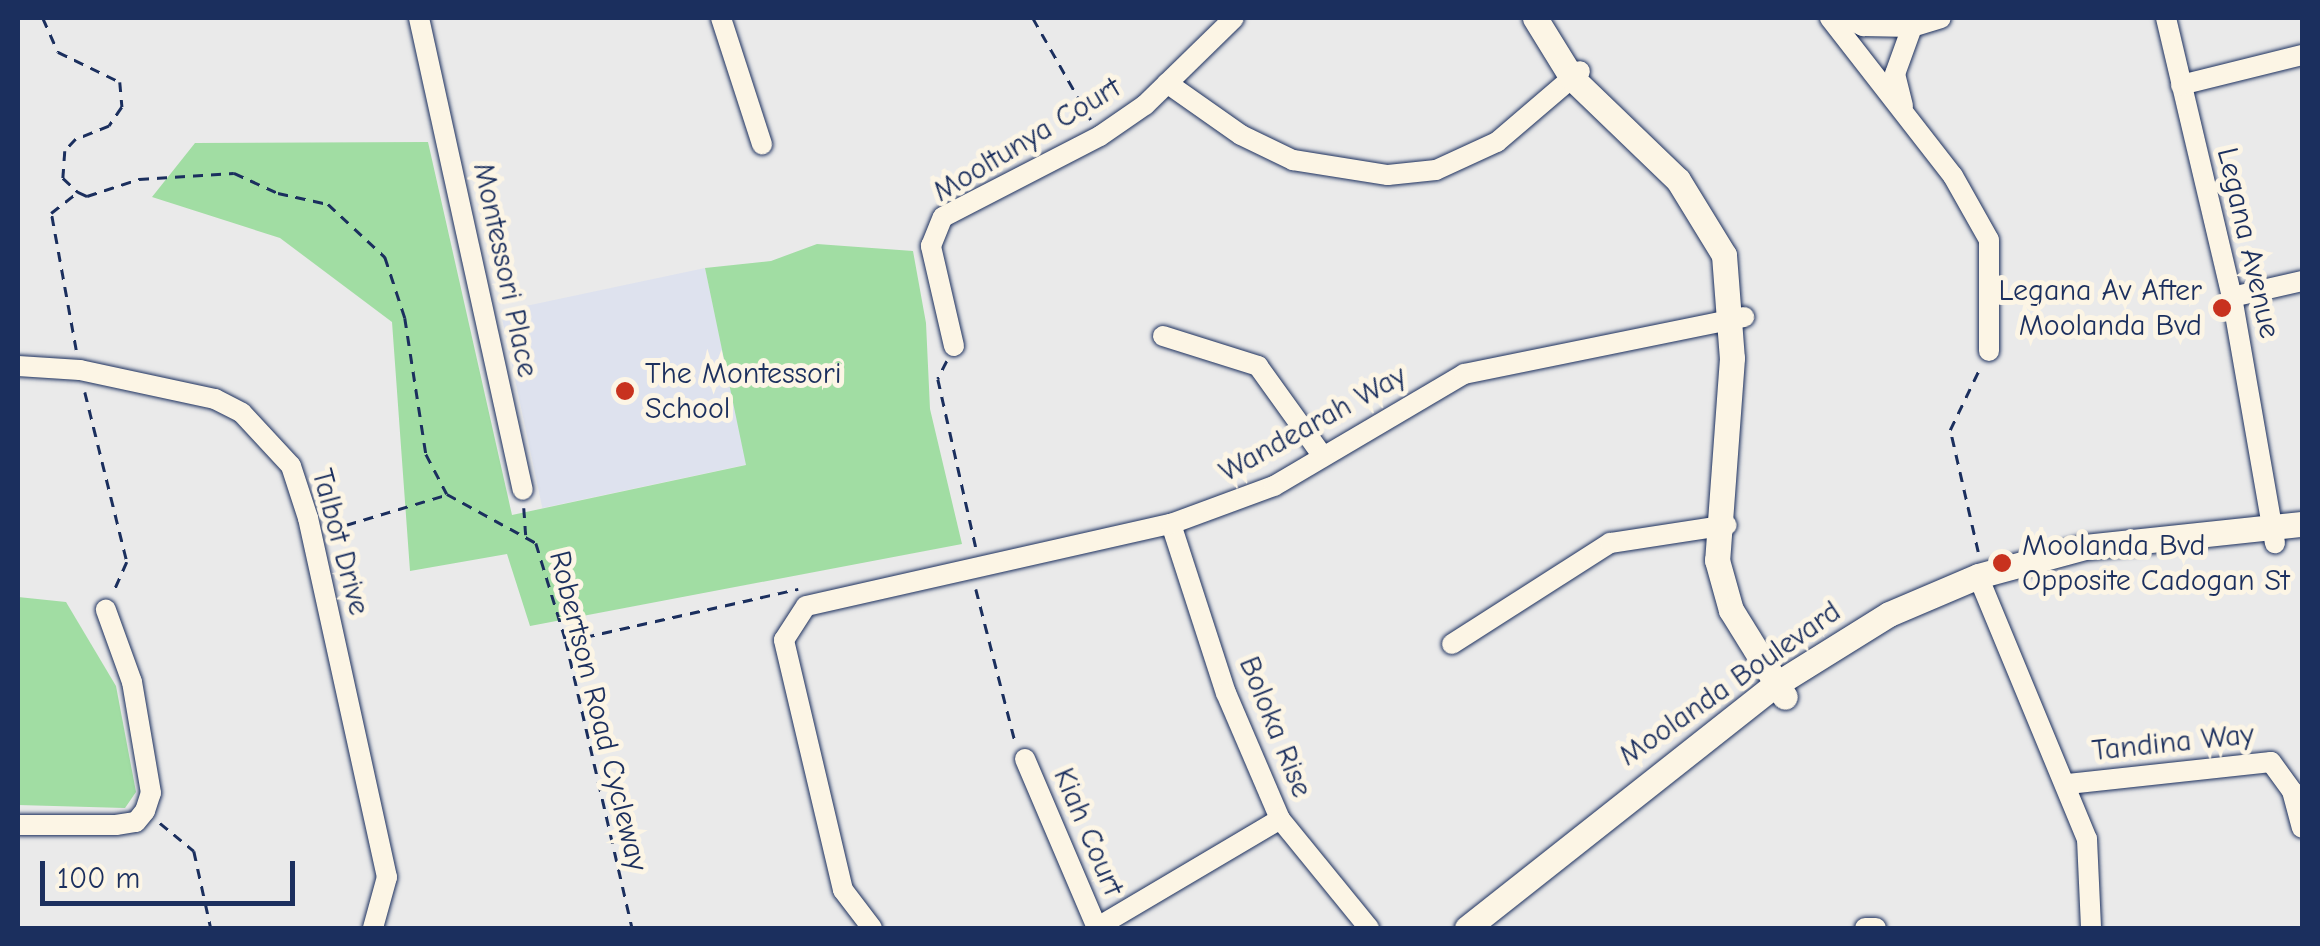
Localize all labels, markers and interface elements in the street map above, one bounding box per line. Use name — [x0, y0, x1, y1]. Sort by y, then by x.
street label: Mooltunya Court — [927, 70, 1127, 210]
street label: Legana Avenue — [2209, 144, 2287, 342]
street label: Montessori Place — [465, 160, 545, 380]
place label: Legana Av After Moolanda Bvd — [1999, 273, 2202, 344]
marker: Legana Av After Moolanda Bvd — [2211, 297, 2233, 319]
place label: The Montessori School — [645, 356, 842, 426]
street label: Wandearah Way — [1213, 358, 1413, 490]
marker: The Montessori School — [614, 380, 636, 402]
street label: Talbot Drive — [303, 465, 377, 619]
place label: Moolanda Bvd Opposite Cadogan St — [2022, 528, 2290, 598]
street label: Robertson Road Cycleway — [541, 547, 655, 875]
marker: Moolanda Bvd Opposite Cadogan St — [1991, 552, 2013, 574]
street label: Moolanda Boulevard — [1612, 594, 1848, 774]
street label: Boloka Rise — [1231, 651, 1319, 803]
street label: Tandina Way — [2090, 717, 2256, 769]
street label: Kiah Court — [1045, 763, 1131, 901]
scale bar — [45, 841, 300, 903]
text: 100 m — [57, 861, 140, 896]

